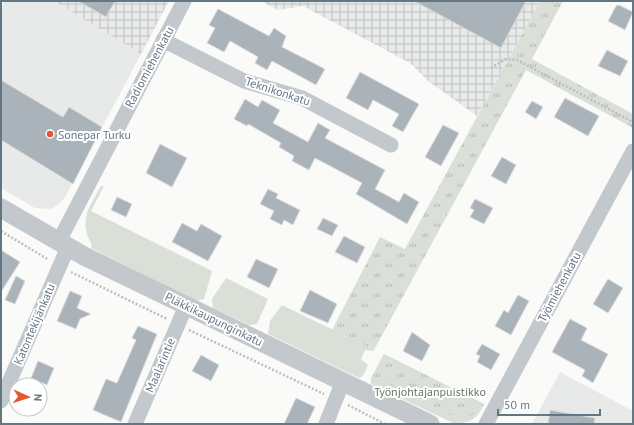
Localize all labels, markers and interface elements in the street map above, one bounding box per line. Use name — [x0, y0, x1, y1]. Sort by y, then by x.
street label: Radiomiehenkatu — [121, 24, 177, 110]
street label: Teknikonkatu — [244, 73, 312, 109]
place label: Sonepar Turku — [58, 127, 131, 142]
marker: Sonepar Turku — [45, 129, 55, 139]
street label: Työmiehenkatu — [534, 249, 584, 325]
street label: Katontekijänkatu — [10, 281, 58, 367]
street label: Pläkkikaupunginkatu — [163, 289, 265, 349]
street label: Maalarintie — [142, 335, 178, 395]
north arrow — [8, 377, 48, 417]
park label: Työnjohtajanpuistikko — [374, 384, 486, 399]
scale bar — [498, 391, 600, 417]
text: N — [31, 394, 45, 402]
text: 50 m — [504, 397, 530, 412]

